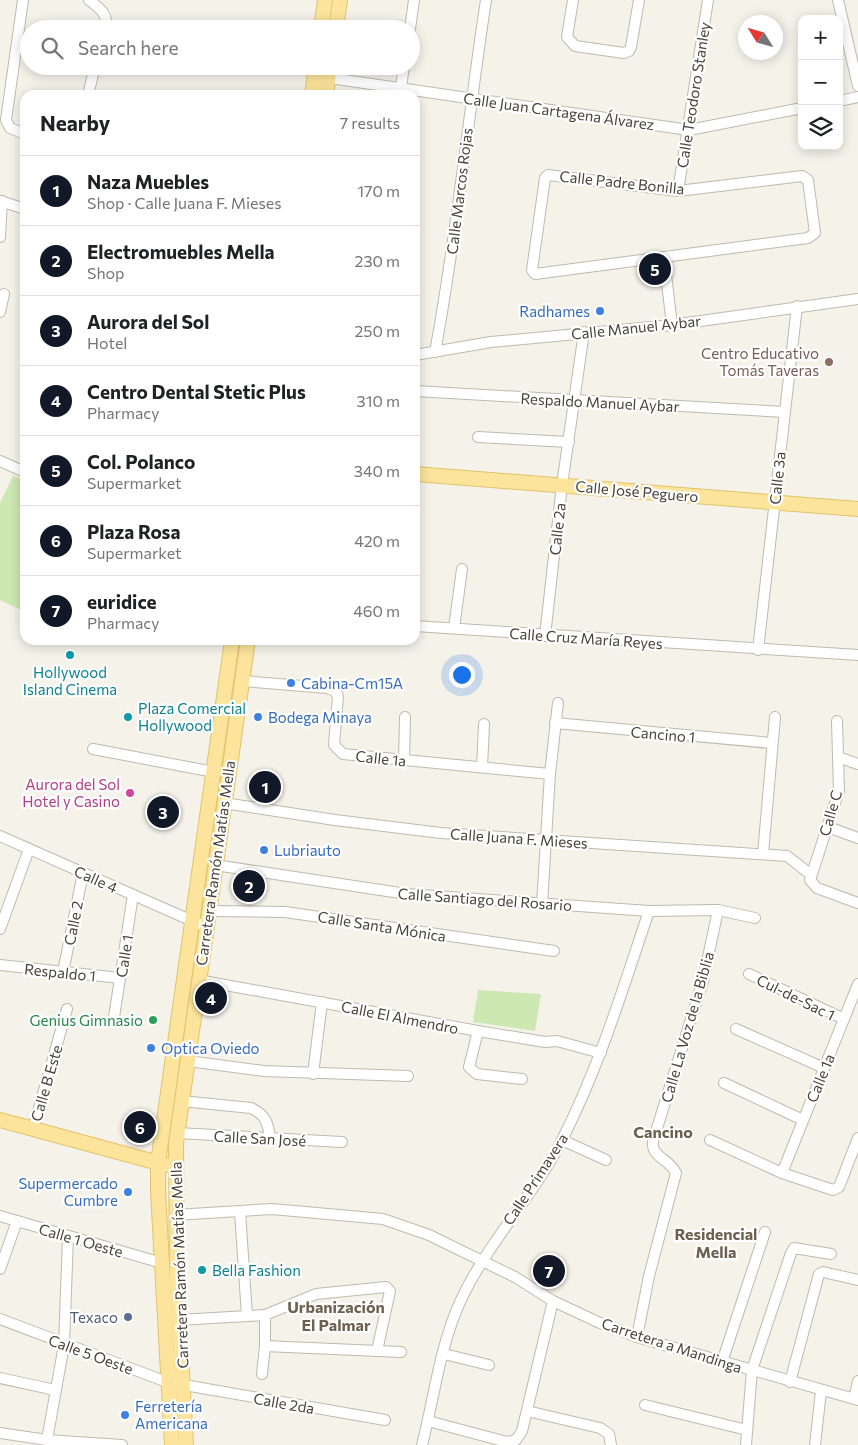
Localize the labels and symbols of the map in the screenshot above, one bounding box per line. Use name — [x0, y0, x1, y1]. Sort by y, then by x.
north arrow — [738, 15, 783, 60]
street label: Calle Teodoro Stanley — [673, 20, 713, 169]
street label: Calle Juan Cartagena Álvarez — [462, 88, 656, 133]
street label: Calle Marcos Rojas — [442, 127, 476, 255]
street label: Calle Padre Bonilla — [559, 166, 685, 198]
pin: 5 — [639, 250, 671, 288]
place label: Radhames — [519, 302, 590, 320]
marker: Radhames — [594, 305, 606, 317]
street label: Calle Manuel Aybar — [570, 311, 702, 343]
place label: Centro Educativo Tomás Taveras — [701, 344, 819, 379]
marker: Centro Educativo Tomás Taveras — [823, 356, 835, 368]
street label: Respaldo Manuel Aybar — [520, 389, 680, 415]
street label: Calle 3a — [765, 451, 789, 505]
street label: Calle José Peguero — [575, 477, 699, 505]
street label: Calle 2a — [545, 502, 569, 556]
street label: Calle Cruz María Reyes — [509, 624, 663, 652]
marker: Hollywood Island Cinema — [64, 649, 76, 661]
your location — [449, 662, 475, 688]
place label: Hollywood Island Cinema — [23, 663, 117, 698]
place label: Cabina-Cm15A — [301, 674, 403, 692]
marker: Cabina-Cm15A — [285, 677, 297, 689]
place label: Plaza Comercial Hollywood — [138, 699, 246, 734]
place label: Bodega Minaya — [268, 708, 372, 726]
marker: Plaza Comercial Hollywood — [122, 711, 134, 723]
marker: Bodega Minaya — [252, 711, 264, 723]
street label: Cancino 1 — [630, 722, 696, 746]
street label: Calle 1a — [355, 746, 407, 770]
street label: Carretera Ramón Matías Mella — [192, 759, 238, 967]
pin: 1 — [249, 768, 281, 806]
place label: Aurora del Sol Hotel y Casino — [22, 775, 120, 810]
marker: Aurora del Sol Hotel y Casino — [124, 787, 136, 799]
street label: Calle C — [815, 788, 845, 838]
pin: 3 — [147, 793, 179, 831]
street label: Calle Juana F. Mieses — [450, 824, 589, 852]
place label: Lubriauto — [274, 841, 341, 859]
marker: Lubriauto — [258, 844, 270, 856]
street label: Calle 4 — [72, 862, 120, 896]
pin: 2 — [233, 867, 265, 905]
street label: Calle Santiago del Rosario — [397, 884, 573, 914]
street label: Calle 2 — [60, 899, 86, 947]
street label: Calle Santa Mónica — [317, 907, 447, 945]
street label: Calle 1 — [112, 933, 136, 979]
street label: Calle La Voz de la Biblia — [657, 949, 717, 1105]
street label: Respaldo 1 — [23, 959, 97, 985]
street label: Cul-de-Sac 1 — [754, 970, 838, 1024]
pin: 4 — [195, 979, 227, 1017]
street label: Calle El Almendro — [340, 997, 460, 1037]
place label: Genius Gimnasio — [30, 1011, 143, 1029]
marker: Genius Gimnasio — [147, 1014, 159, 1026]
place label: Optica Oviedo — [161, 1039, 260, 1057]
marker: Optica Oviedo — [145, 1042, 157, 1054]
street label: Calle B Este — [27, 1043, 66, 1123]
street label: Calle 1a — [802, 1051, 838, 1105]
pin: 6 — [124, 1108, 156, 1146]
district label: Cancino — [633, 1122, 693, 1141]
street label: Calle San José — [213, 1127, 307, 1149]
street label: Calle Primavera — [499, 1130, 571, 1228]
street label: Carretera Ramón Matías Mella — [166, 1161, 192, 1369]
place label: Supermercado Cumbre — [18, 1174, 118, 1209]
marker: Supermercado Cumbre — [122, 1186, 134, 1198]
street label: Calle 1 Oeste — [37, 1219, 125, 1261]
district label: Residencial Mella — [675, 1224, 757, 1261]
pin: 7 — [533, 1252, 565, 1290]
place label: Bella Fashion — [212, 1261, 301, 1279]
marker: Bella Fashion — [196, 1264, 208, 1276]
district label: Urbanización El Palmar — [287, 1297, 385, 1334]
place label: Texaco — [69, 1308, 118, 1326]
marker: Texaco — [122, 1311, 134, 1323]
street label: Carretera a Mandinga — [600, 1314, 744, 1376]
street label: Calle 5 Oeste — [46, 1330, 136, 1378]
street label: Calle 2da — [252, 1389, 316, 1417]
place label: Ferretería Americana — [135, 1397, 208, 1432]
marker: Ferretería Americana — [119, 1409, 131, 1421]

